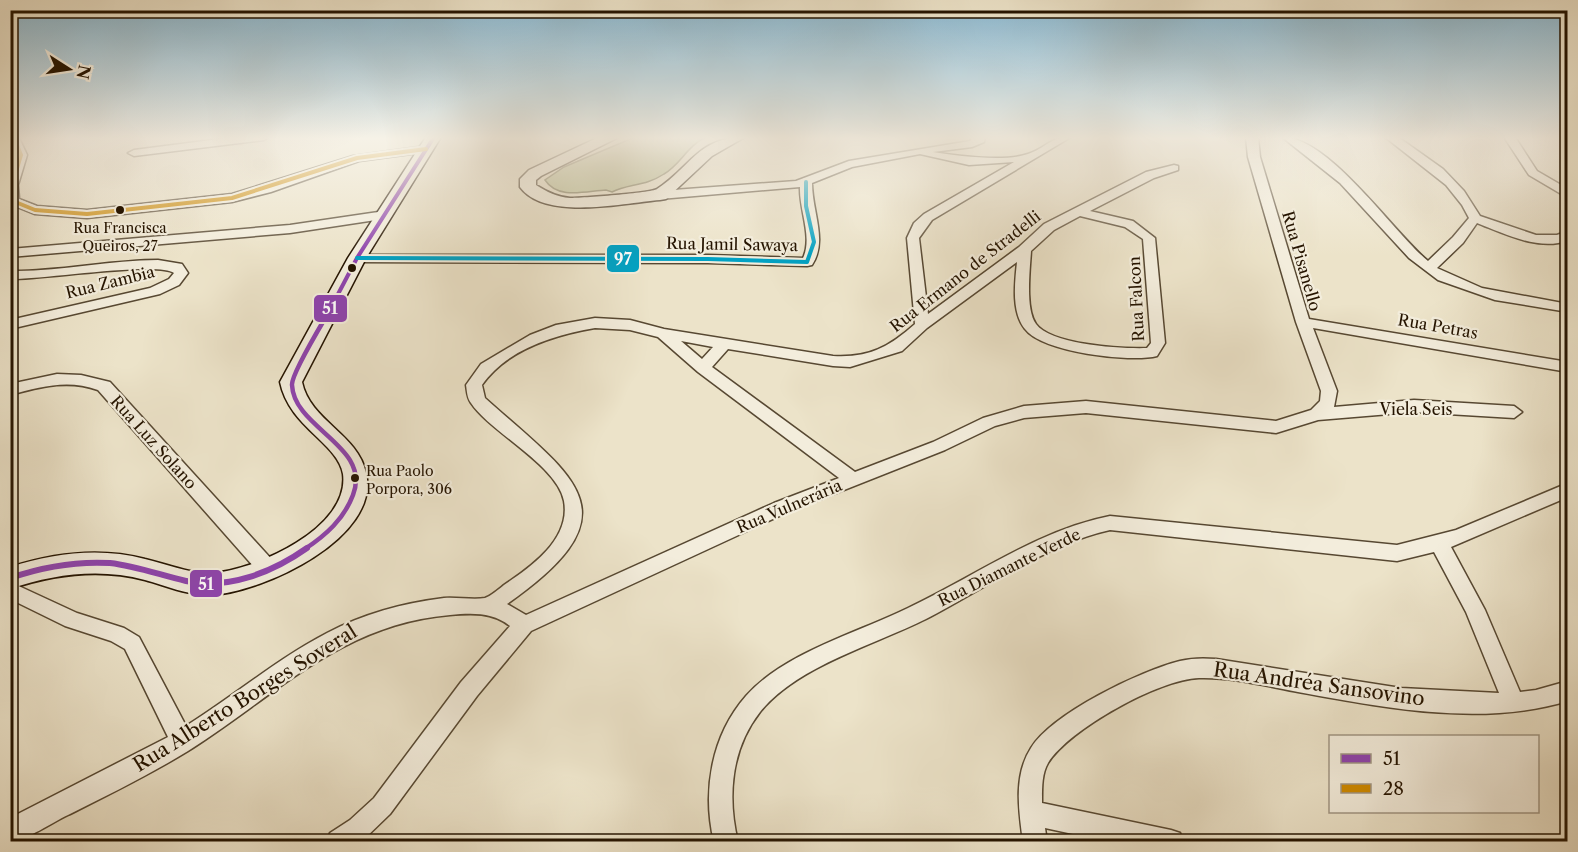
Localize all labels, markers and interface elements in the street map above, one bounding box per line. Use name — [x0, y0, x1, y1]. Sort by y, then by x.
north arrow — [39, 39, 99, 99]
text: N — [72, 63, 95, 81]
marker: Rua Francisca Queiros, 27 — [114, 204, 126, 216]
street label: Rua Ermano de Stradelli — [886, 206, 1044, 336]
street label: Rua Pisanello — [1278, 209, 1326, 314]
place label: Rua Francisca Queiros, 27 — [73, 219, 167, 255]
street label: Rua Jamil Sawaya — [666, 233, 799, 255]
line badge: 97 — [606, 244, 640, 273]
text: 97 — [614, 249, 633, 269]
street label: Rua Falcon — [1124, 256, 1148, 342]
street label: Rua Zambia — [63, 261, 157, 303]
unlabelled marker — [346, 262, 358, 274]
line badge: 51 — [313, 294, 348, 323]
text: 51 — [322, 298, 339, 318]
street label: Rua Petras — [1396, 309, 1480, 343]
street label: Rua Luz Solano — [107, 391, 201, 493]
street label: Viela Seis — [1378, 399, 1453, 419]
place label: Rua Paolo Porpora, 306 — [366, 462, 452, 498]
marker: Rua Paolo Porpora, 306 — [349, 472, 361, 484]
street label: Rua Vulnerária — [733, 475, 845, 537]
street label: Rua Diamante Verde — [934, 524, 1084, 610]
line badge: 51 — [189, 569, 223, 598]
text: 51 — [198, 574, 215, 594]
street label: Rua Alberto Borges Soveral — [129, 619, 361, 777]
street label: Rua Andréa Sansovino — [1212, 657, 1426, 711]
legend — [1329, 735, 1539, 813]
text: 51 — [1383, 748, 1401, 770]
text: 28 — [1383, 778, 1404, 800]

